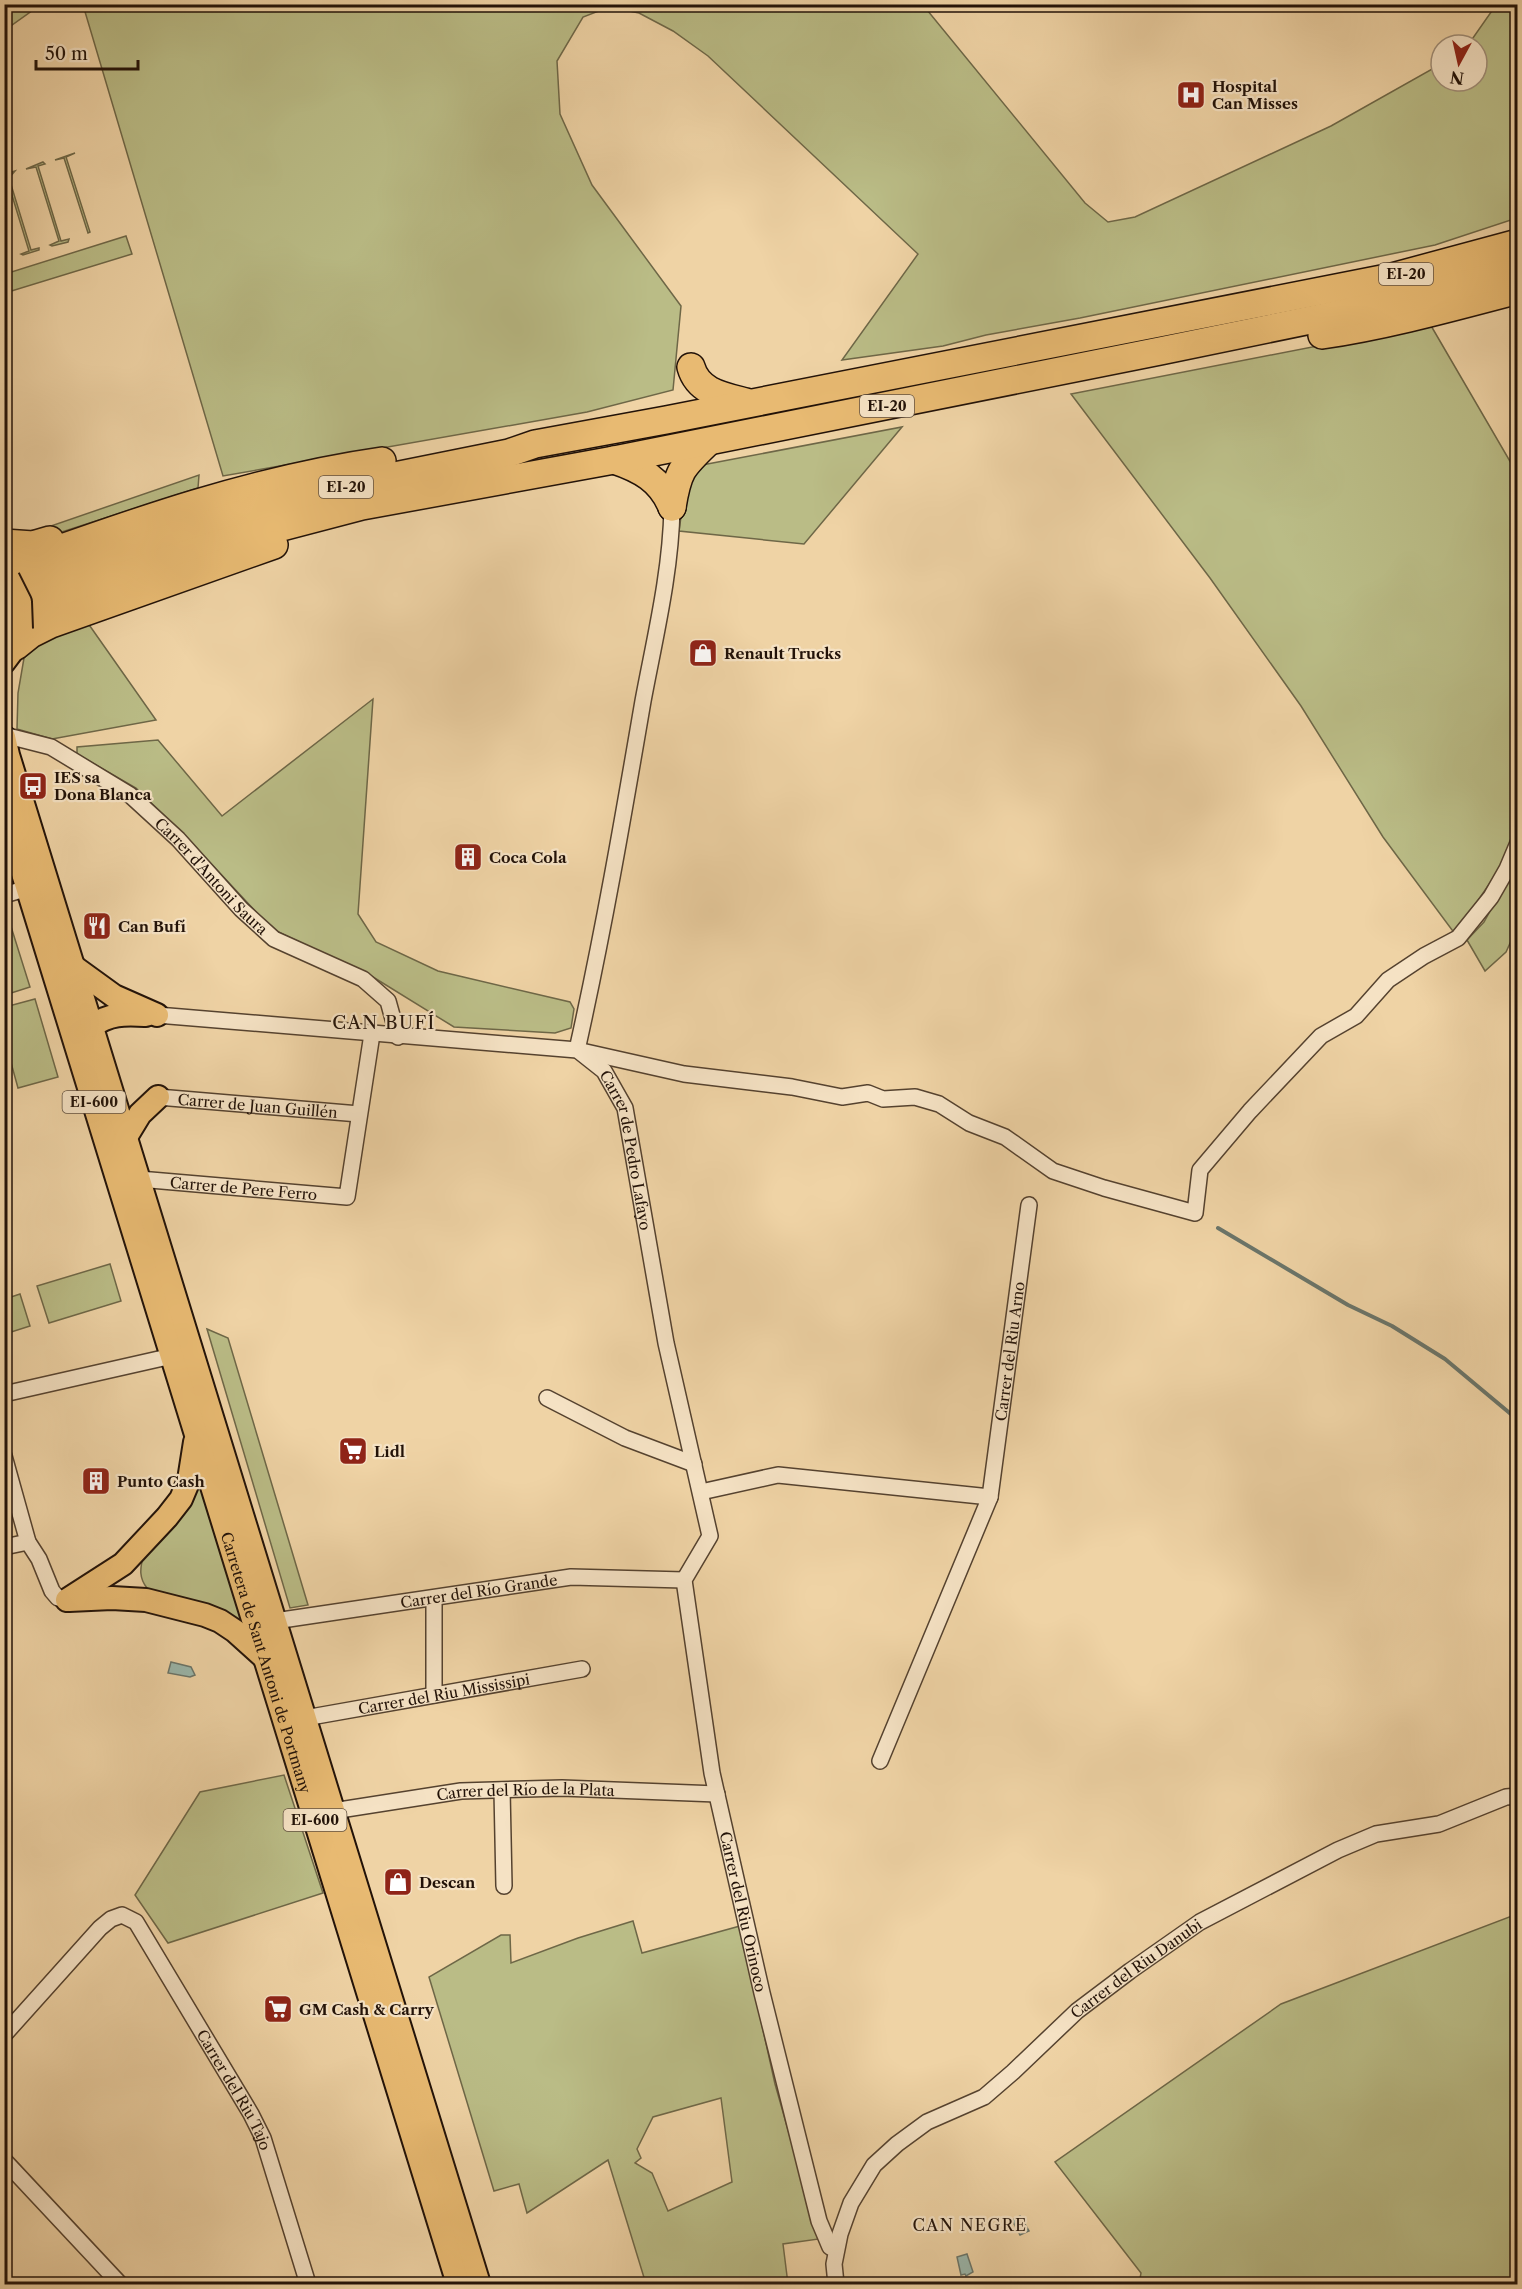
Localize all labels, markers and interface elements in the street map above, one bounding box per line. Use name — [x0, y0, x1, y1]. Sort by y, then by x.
scale bar — [36, 33, 138, 71]
north arrow — [1429, 33, 1489, 93]
text: 50 m — [45, 43, 88, 65]
text: N — [1449, 67, 1465, 89]
place label: Hospital Can Misses — [1212, 77, 1298, 113]
hospital icon: Hospital Can Misses — [1175, 79, 1207, 111]
road number: EI-20 — [1379, 263, 1433, 285]
road number: EI-20 — [860, 395, 914, 417]
road number: EI-20 — [319, 476, 373, 498]
shop icon: Renault Trucks — [687, 637, 719, 669]
place label: Renault Trucks — [724, 644, 841, 663]
place label: IES sa Dona Blanca — [54, 768, 152, 804]
bus stop icon: IES sa Dona Blanca — [17, 770, 49, 802]
street label: Carrer d'Antoni Saura — [151, 813, 272, 939]
building icon: Coca Cola — [452, 841, 484, 873]
place label: Coca Cola — [489, 848, 567, 867]
restaurant icon: Can Bufí — [81, 910, 113, 942]
place label: Can Bufí — [118, 917, 186, 936]
district label: CAN BUFÍ — [332, 1011, 436, 1034]
street label: Carrer de Pedro Lafayo — [596, 1067, 656, 1232]
street label: Carrer de Juan Guillén — [177, 1089, 339, 1122]
road number: EI-600 — [62, 1091, 125, 1113]
street label: Carrer de Pere Ferro — [169, 1172, 318, 1204]
street label: Carrer del Riu Arno — [991, 1280, 1028, 1422]
supermarket icon: Lidl — [337, 1435, 369, 1467]
place label: Lidl — [374, 1442, 405, 1461]
building icon: Punto Cash — [80, 1465, 112, 1497]
place label: Punto Cash — [117, 1472, 205, 1491]
street label: Carretera de Sant Antoni de Portmany — [217, 1529, 316, 1796]
street label: Carrer del Río Grande — [399, 1570, 558, 1612]
street label: Carrer del Riu Mississipi — [356, 1669, 532, 1718]
street label: Carrer del Río de la Plata — [435, 1778, 615, 1804]
road number: EI-600 — [284, 1809, 346, 1831]
street label: Carrer del Riu Orinoco — [716, 1829, 771, 1994]
shop icon: Descan — [382, 1866, 414, 1898]
place label: Descan — [419, 1873, 476, 1892]
street label: Carrer del Riu Danubi — [1066, 1914, 1205, 2022]
supermarket icon: GM Cash & Carry — [262, 1993, 294, 2025]
place label: GM Cash & Carry — [299, 2000, 435, 2019]
street label: Carrer del Riu Tajo — [193, 2026, 276, 2152]
district label: CAN NEGRE — [912, 2215, 1028, 2235]

